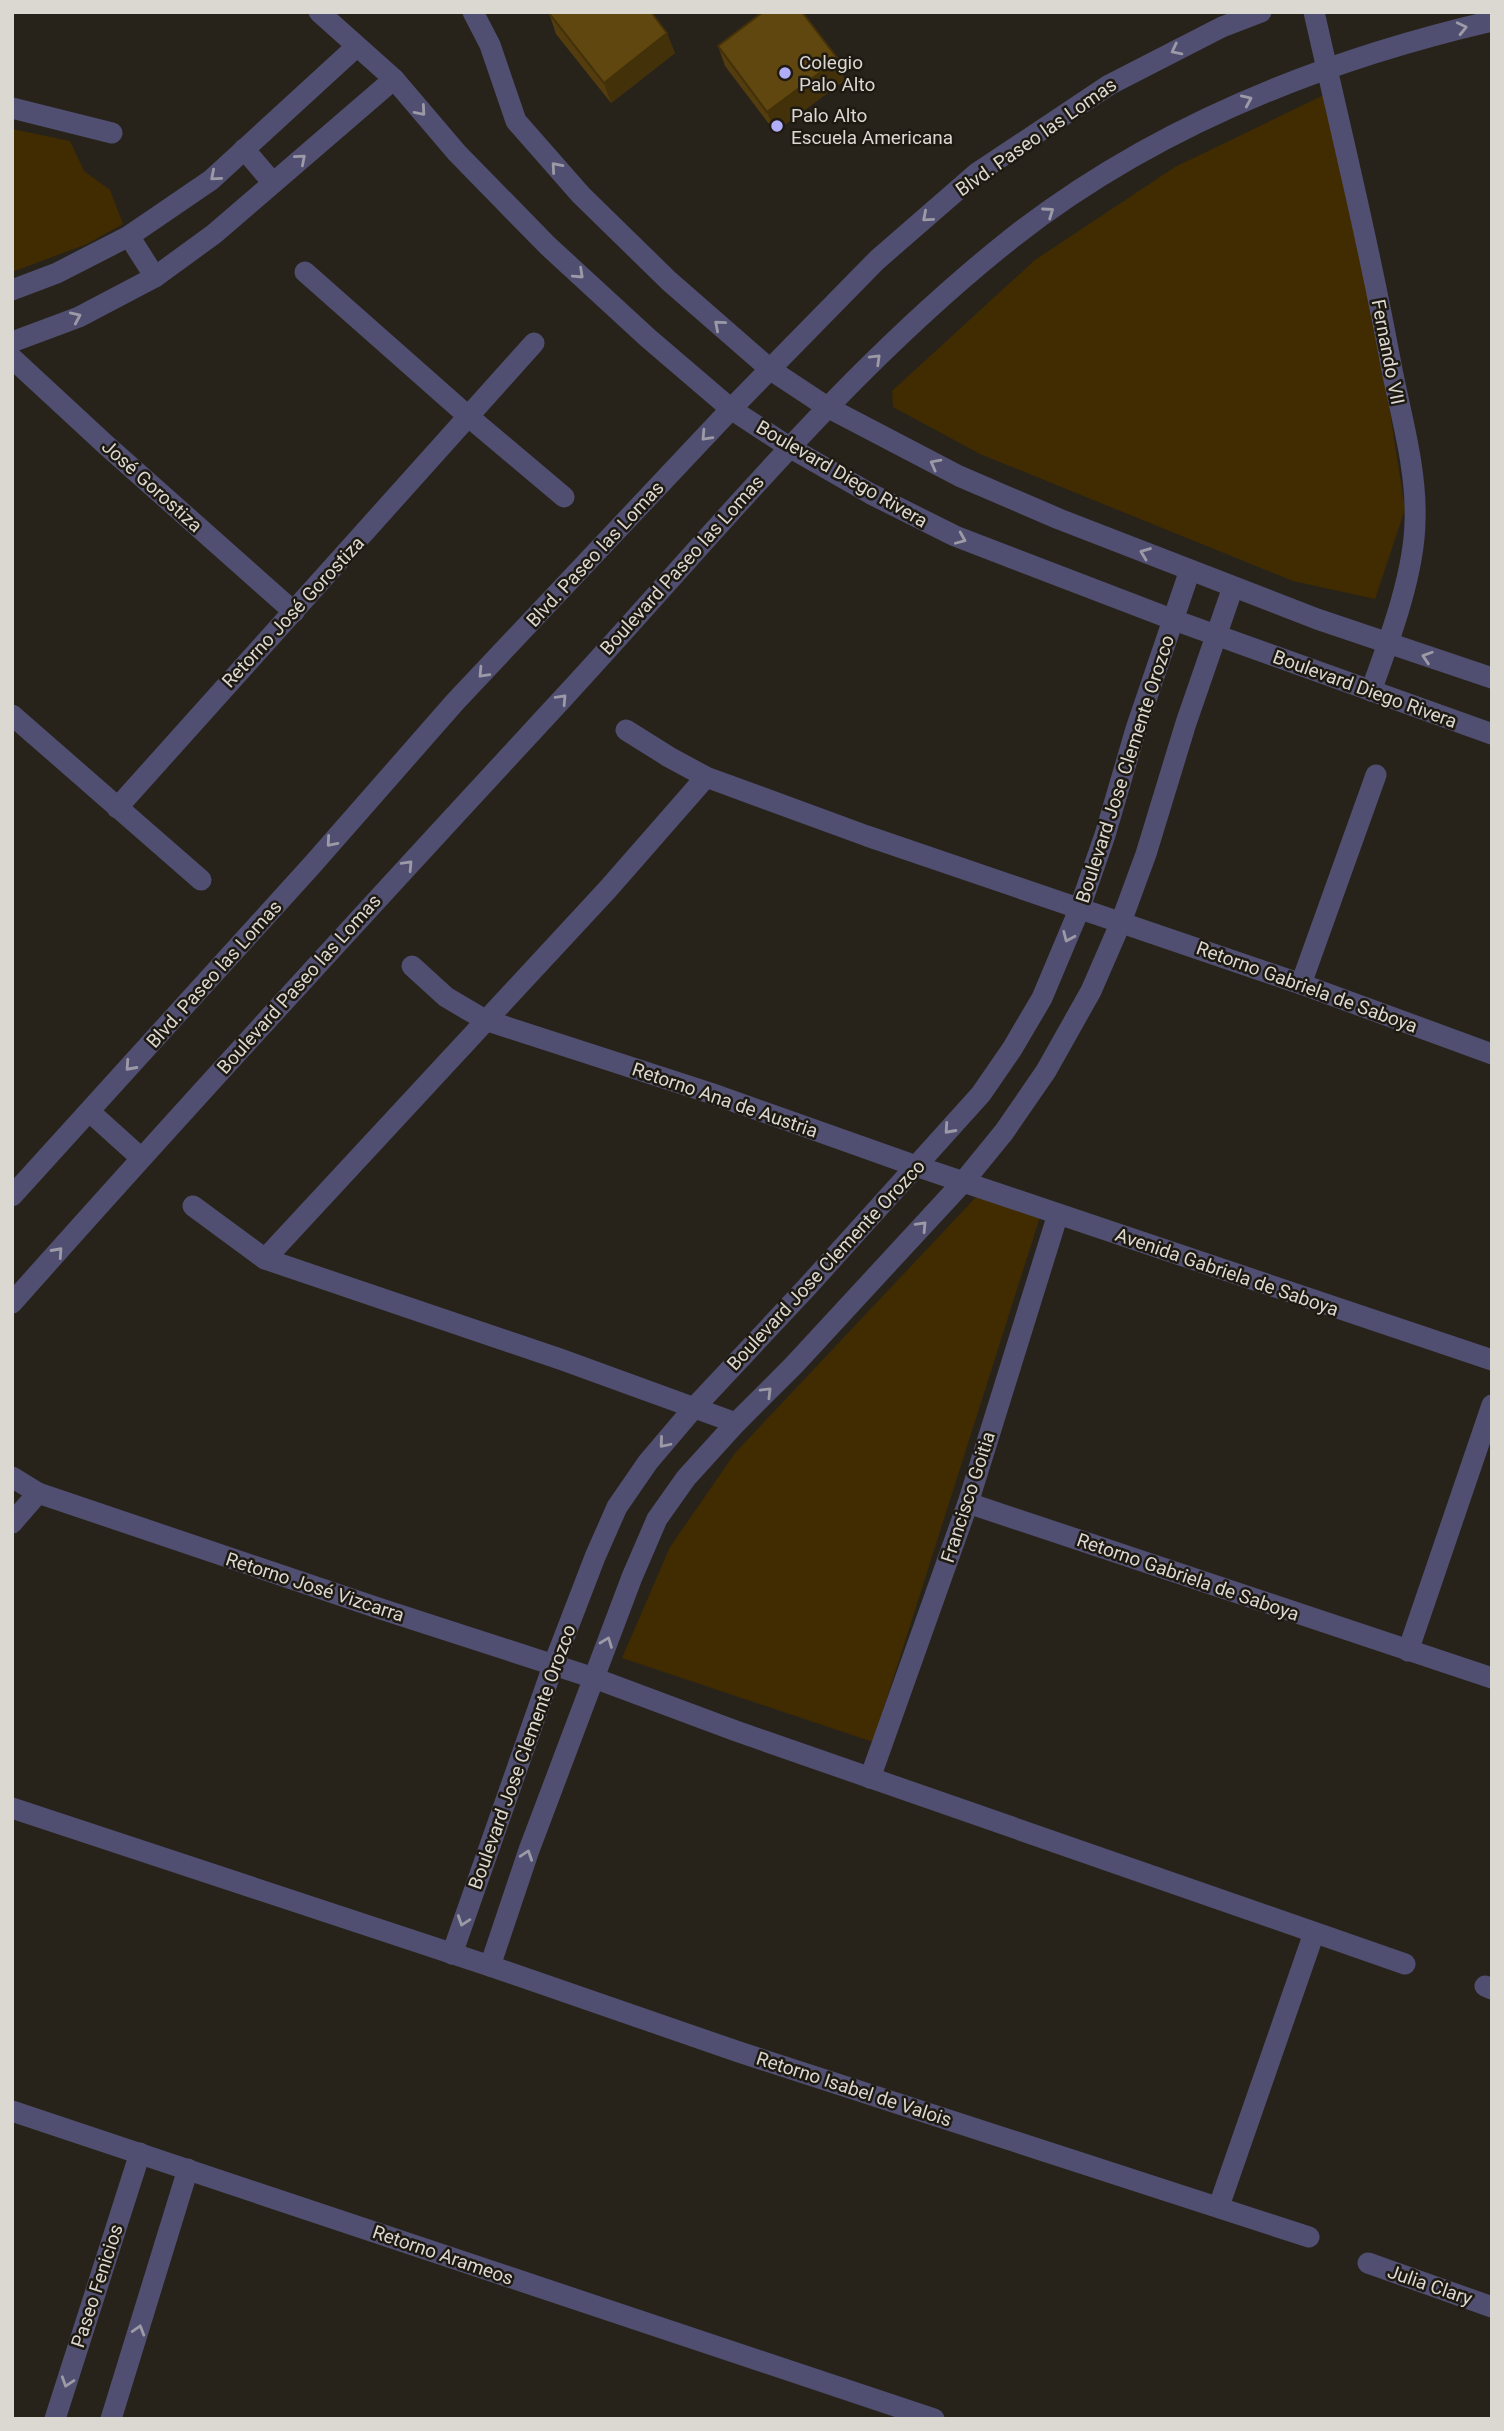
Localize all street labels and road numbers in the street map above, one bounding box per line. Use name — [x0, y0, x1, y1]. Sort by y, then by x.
street label: Blvd. Paseo las Lomas — [951, 73, 1121, 201]
street label: Fernando VII — [1367, 297, 1409, 407]
street label: Boulevard Diego Rivera — [752, 416, 932, 532]
street label: José Gorostiza — [97, 435, 207, 537]
street label: Boulevard Paseo las Lomas — [595, 470, 769, 660]
street label: Blvd. Paseo las Lomas — [521, 476, 669, 632]
street label: Retorno José Gorostiza — [217, 532, 369, 692]
street label: Boulevard Jose Clemente Orozco — [1071, 632, 1179, 906]
street label: Boulevard Diego Rivera — [1270, 645, 1460, 733]
street label: Boulevard Paseo las Lomas — [212, 889, 386, 1079]
street label: Blvd. Paseo las Lomas — [142, 895, 286, 1053]
street label: Retorno Gabriela de Saboya — [1193, 936, 1421, 1038]
street label: Retorno Ana de Austria — [629, 1057, 821, 1143]
street label: Boulevard Jose Clemente Orozco — [722, 1155, 930, 1375]
street label: Avenida Gabriela de Saboya — [1112, 1223, 1342, 1321]
street label: Francisco Goitia — [936, 1428, 1000, 1566]
street label: Retorno Gabriela de Saboya — [1074, 1528, 1302, 1626]
street label: Retorno José Vizcarra — [223, 1547, 407, 1627]
street label: Boulevard Jose Clemente Orozco — [463, 1621, 581, 1893]
street label: Retorno Isabel de Valois — [753, 2047, 955, 2131]
street label: Retorno Arameos — [370, 2220, 516, 2290]
street label: Paseo Fenicios — [66, 2221, 128, 2351]
street label: Julia Clary — [1385, 2260, 1475, 2310]

